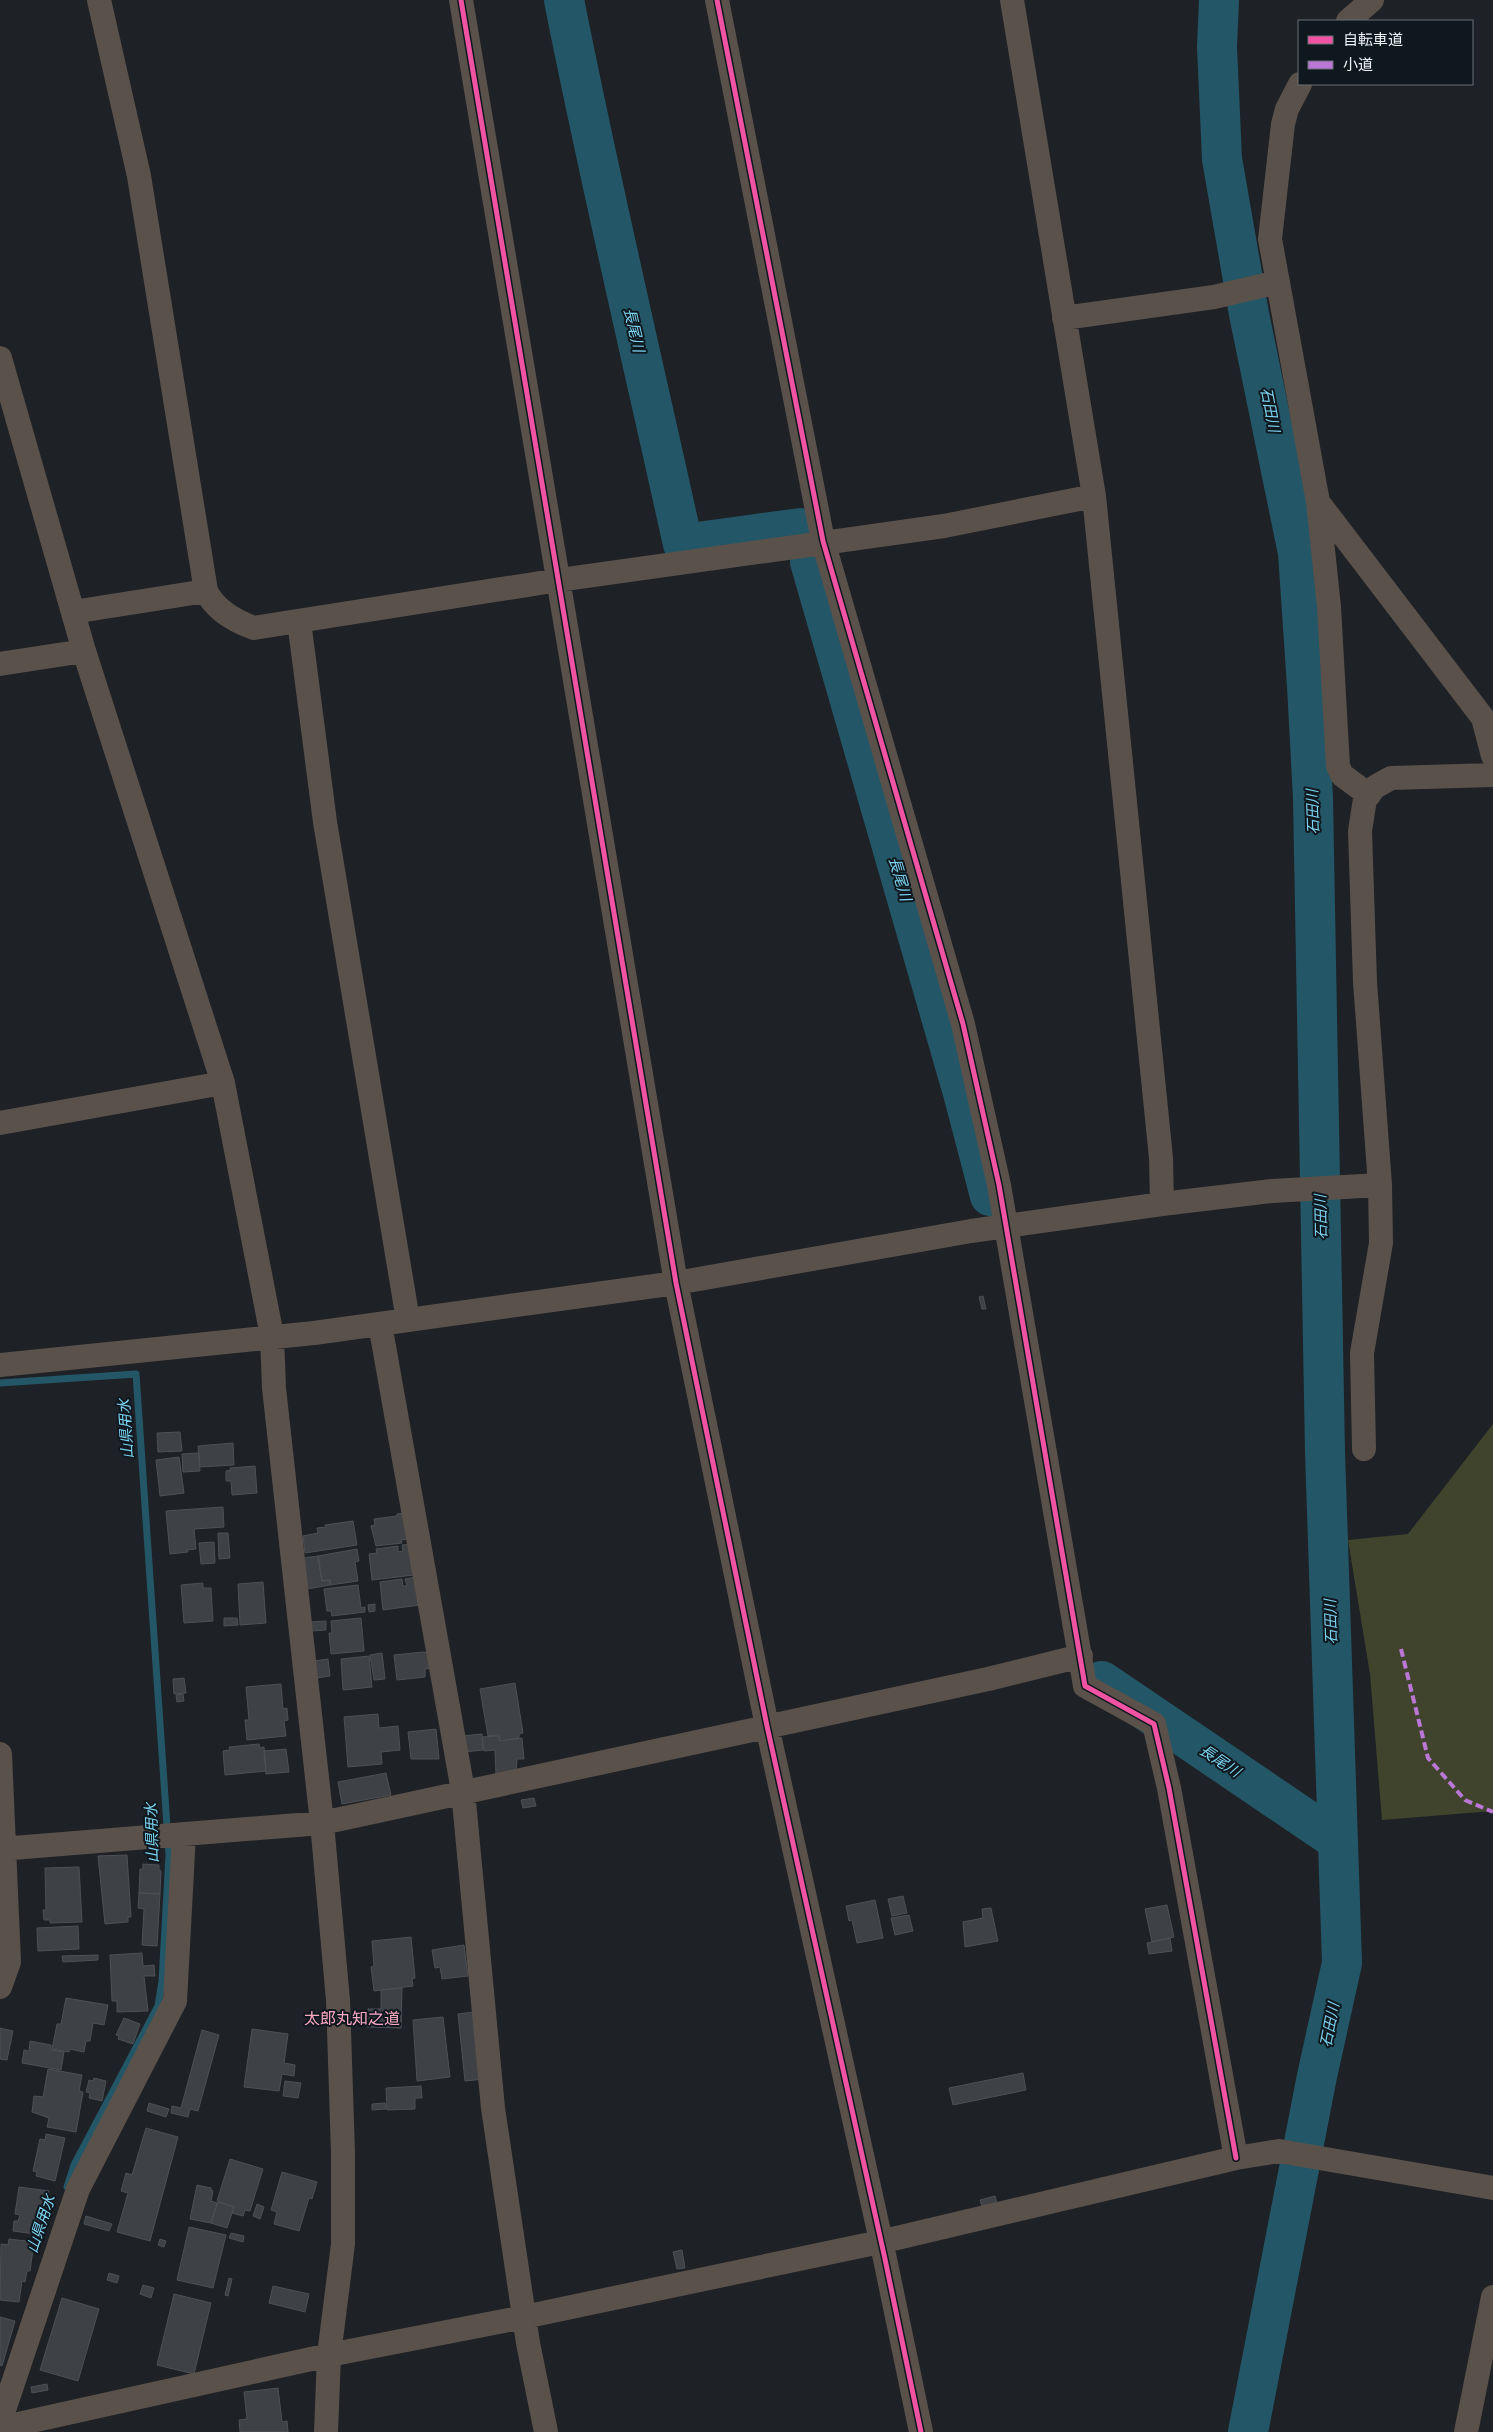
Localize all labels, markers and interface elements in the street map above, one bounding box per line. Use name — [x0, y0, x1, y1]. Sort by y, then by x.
legend — [1298, 20, 1473, 85]
text: 自転車道 — [1343, 29, 1403, 50]
text: 小道 — [1343, 54, 1373, 75]
water label: 長尾川 — [619, 306, 650, 356]
water label: 石田川 — [1256, 386, 1285, 436]
water label: 石田川 — [1301, 787, 1324, 835]
water label: 長尾川 — [884, 854, 917, 905]
water label: 石田川 — [1310, 1192, 1331, 1240]
water label: 山県用水 — [113, 1396, 138, 1460]
water label: 石田川 — [1319, 1597, 1342, 1645]
water label: 長尾川 — [1196, 1739, 1246, 1783]
water label: 山県用水 — [140, 1801, 163, 1863]
water label: 石田川 — [1315, 1999, 1344, 2049]
district label: 太郎丸知之道 — [304, 2007, 400, 2030]
water label: 山県用水 — [21, 2190, 60, 2256]

